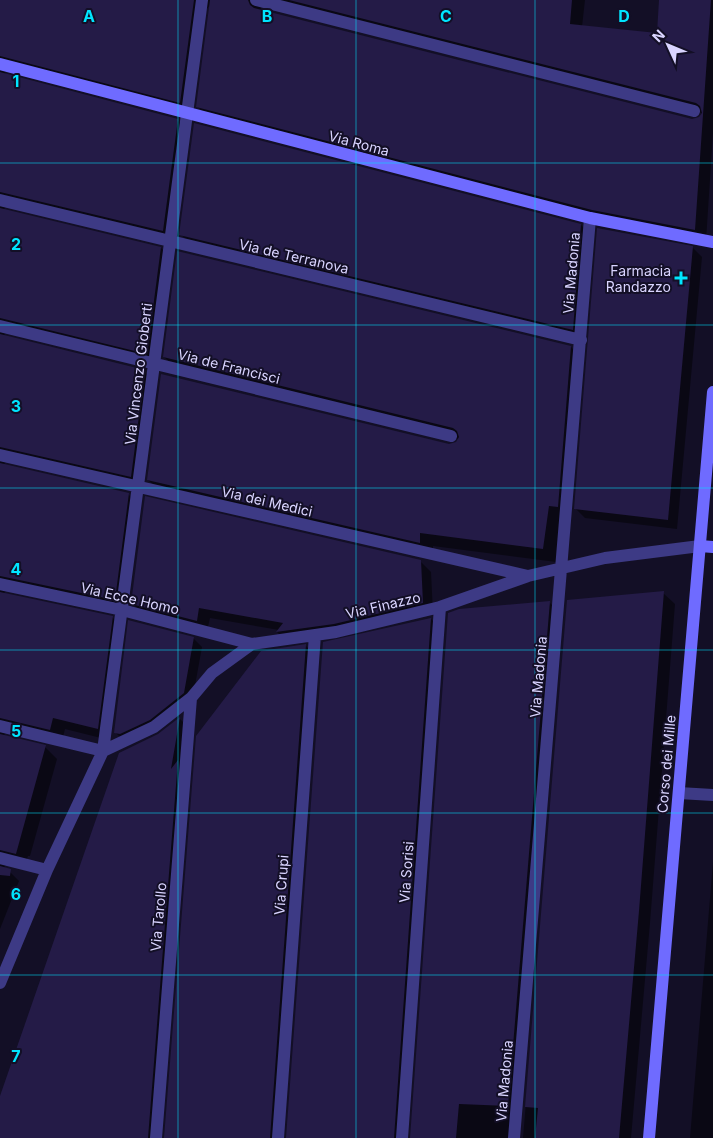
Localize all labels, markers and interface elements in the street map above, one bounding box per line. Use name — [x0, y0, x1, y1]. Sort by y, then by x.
text: A — [83, 6, 95, 26]
text: B — [262, 6, 272, 26]
text: C — [440, 6, 452, 26]
text: D — [618, 6, 630, 26]
north arrow — [643, 20, 693, 70]
text: N — [648, 26, 668, 45]
text: 1 — [13, 71, 19, 91]
street label: Via Roma — [327, 127, 391, 159]
street label: Via Madonia — [559, 231, 583, 315]
text: 2 — [11, 234, 21, 254]
street label: Via de Terranova — [237, 235, 351, 277]
place label: Farmacia Randazzo — [606, 262, 671, 295]
marker: Farmacia Randazzo — [675, 272, 687, 284]
street label: Via Vincenzo Gioberti — [121, 302, 155, 446]
street label: Via de Francisci — [176, 345, 282, 387]
text: 3 — [11, 396, 21, 416]
street label: Via dei Medici — [220, 482, 314, 520]
text: 4 — [11, 559, 22, 579]
street label: Via Ecce Homo — [79, 578, 181, 618]
street label: Via Finazzo — [344, 588, 422, 622]
street label: Via Madonia — [526, 635, 550, 719]
street label: Corso dei Mille — [653, 714, 679, 814]
text: 5 — [11, 721, 21, 741]
street label: Via Sorisi — [395, 841, 417, 903]
street label: Via Crupi — [270, 854, 292, 916]
street label: Via Tarollo — [147, 882, 169, 952]
text: 6 — [11, 884, 21, 904]
street label: Via Madonia — [492, 1039, 516, 1123]
text: 7 — [11, 1046, 21, 1066]

